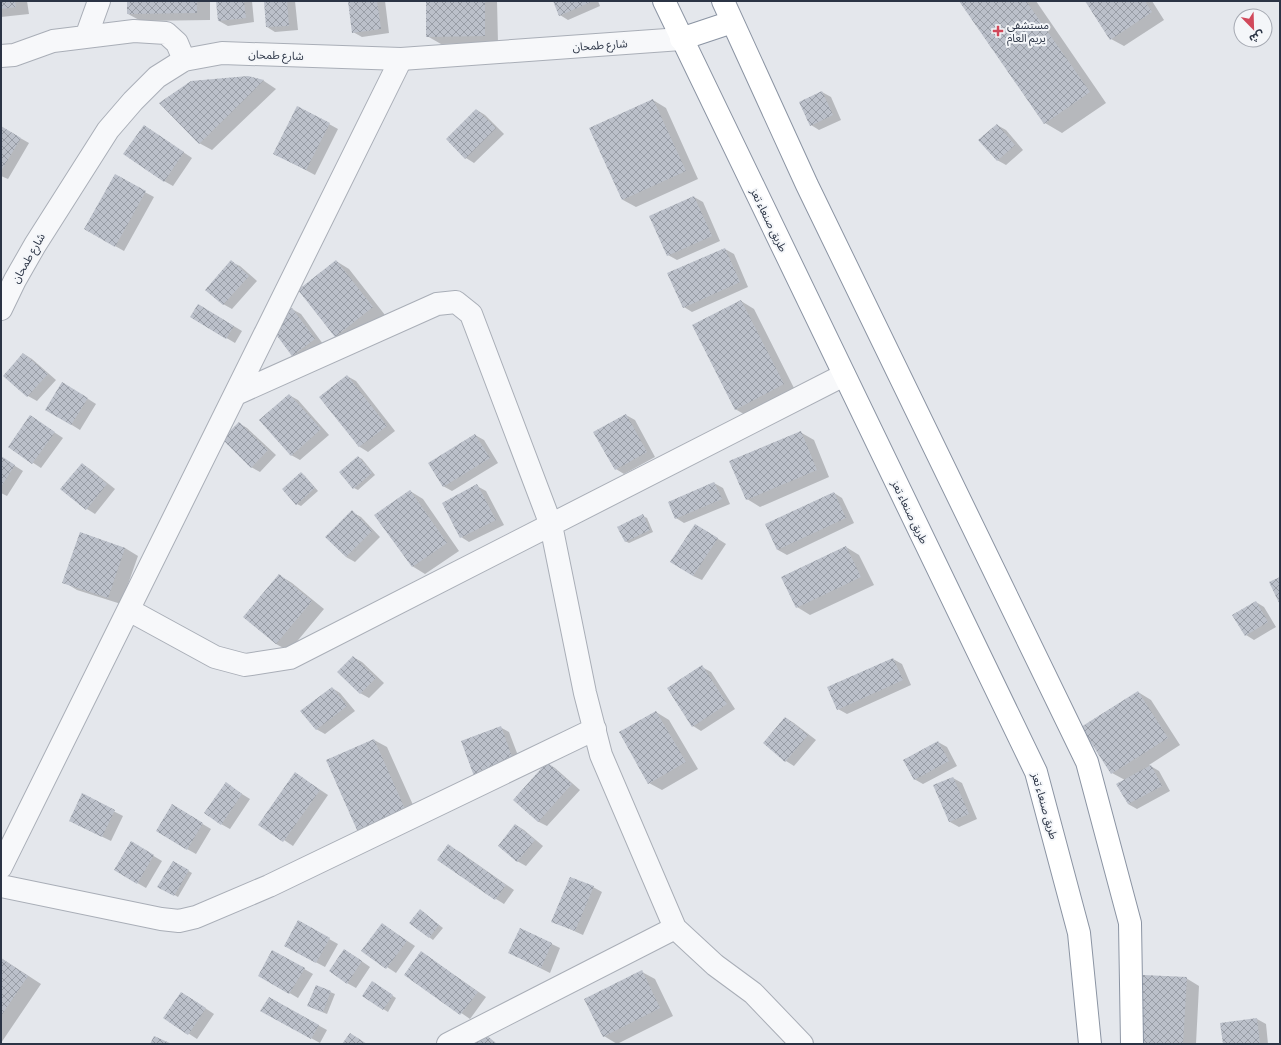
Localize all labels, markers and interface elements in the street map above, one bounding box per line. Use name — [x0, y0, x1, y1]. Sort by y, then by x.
north arrow — [1233, 8, 1273, 48]
place label: مستشفى يريم العام — [1007, 18, 1049, 47]
marker: مستشفى يريم العام — [992, 25, 1004, 37]
text: ش — [1247, 28, 1267, 47]
street label: شارع طمحان — [572, 36, 629, 55]
street label: شارع طمحان — [248, 47, 304, 64]
street label: طريق صنعاء تعز — [747, 185, 790, 254]
street label: شارع طمحان — [8, 230, 49, 286]
street label: طريق صنعاء تعز — [888, 477, 931, 546]
street label: طريق صنعاء تعز — [1028, 770, 1061, 841]

